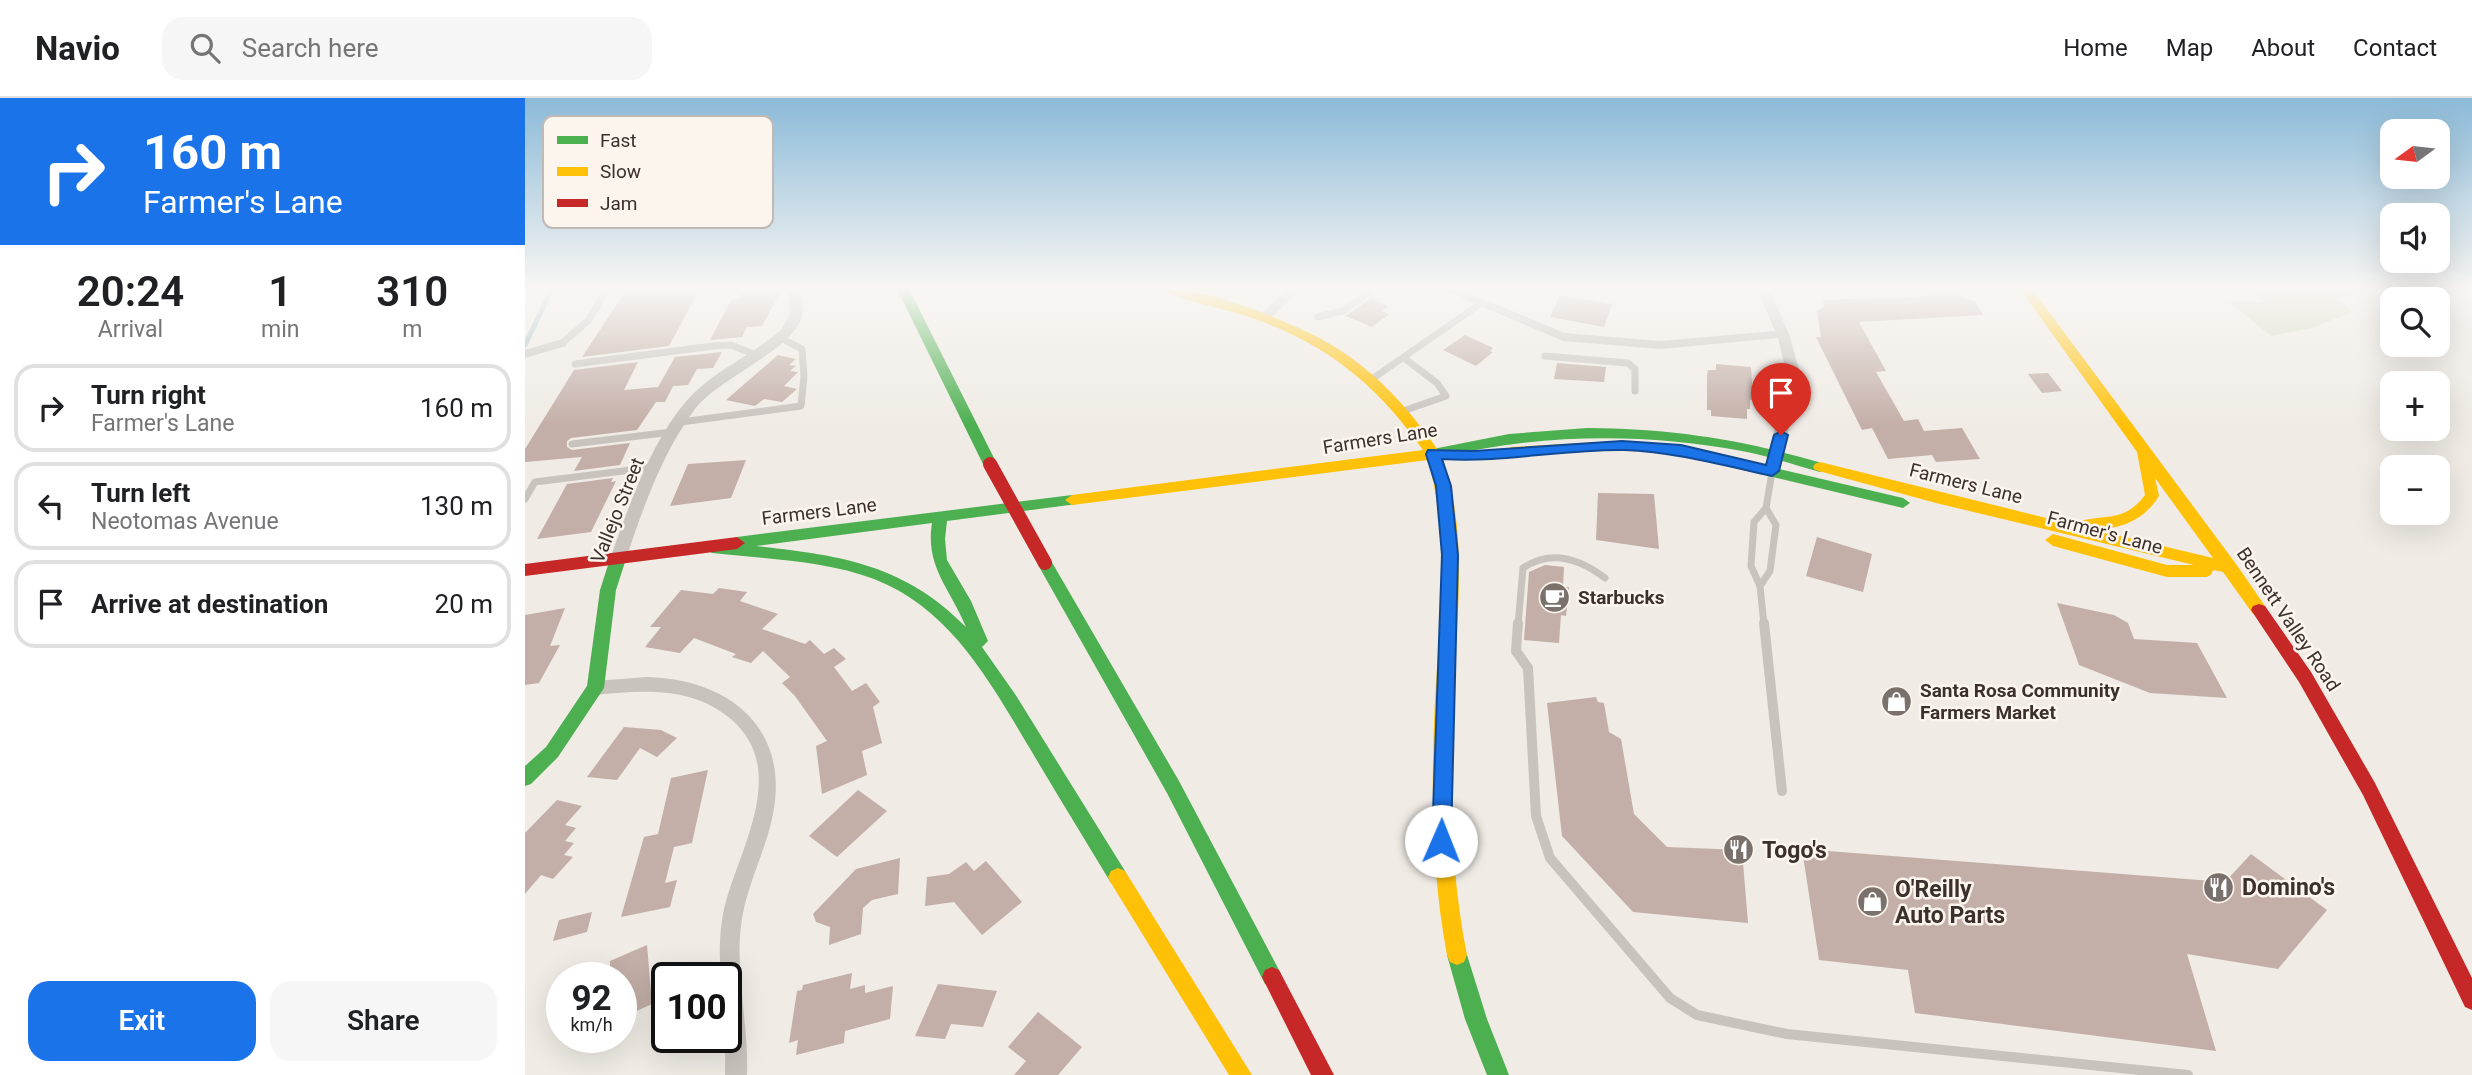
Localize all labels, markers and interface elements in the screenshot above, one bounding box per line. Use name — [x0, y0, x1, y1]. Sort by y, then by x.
search box — [162, 17, 652, 80]
text: Navio — [35, 29, 120, 68]
icon: search — [186, 29, 224, 67]
text: Search here — [242, 33, 379, 63]
text: Home — [2063, 34, 2128, 62]
text: Map — [2166, 34, 2213, 62]
text: About — [2251, 34, 2315, 62]
text: Contact — [2353, 34, 2437, 62]
legend — [543, 116, 773, 228]
north arrow — [2380, 119, 2450, 189]
map controls — [2380, 119, 2450, 525]
text: 160 m — [143, 124, 282, 181]
icon: right — [28, 126, 119, 217]
text: Fast — [600, 129, 637, 152]
text: Slow — [600, 160, 641, 183]
text: Farmer's Lane — [143, 183, 343, 221]
text: Jam — [600, 192, 637, 215]
button: sound — [2380, 203, 2450, 273]
text: 20:24 — [77, 267, 184, 316]
text: 1 — [268, 267, 292, 316]
text: 310 — [376, 267, 448, 316]
button: search — [2380, 287, 2450, 357]
text: Arrival — [98, 316, 163, 343]
text: min — [261, 316, 299, 343]
text: m — [402, 316, 422, 343]
pin — [1751, 363, 1811, 435]
button: + — [2380, 371, 2450, 441]
icon: arrive — [1762, 374, 1800, 412]
text: Turn right — [91, 380, 206, 410]
icon: right — [32, 389, 70, 427]
text: 160 m — [420, 393, 493, 423]
text: Farmer's Lane — [91, 410, 234, 437]
street label: Farmers Lane — [1321, 418, 1439, 459]
street label: Vallejo Street — [586, 454, 649, 566]
button: − — [2380, 455, 2450, 525]
street label: Farmers Lane — [1907, 458, 2025, 509]
text: Turn left — [91, 478, 190, 508]
icon: left — [32, 487, 70, 525]
text: 130 m — [420, 491, 493, 521]
street label: Farmers Lane — [760, 493, 878, 530]
street label: Farmer's Lane — [2045, 506, 2165, 559]
text: Neotomas Avenue — [91, 508, 279, 535]
street label: Bennett Valley Road — [2232, 543, 2345, 696]
cafe icon: Starbucks — [1538, 580, 1572, 614]
icon: arrive — [32, 585, 70, 623]
place label: Starbucks — [1578, 586, 1665, 609]
text: Arrive at destination — [91, 589, 328, 619]
text: 20 m — [435, 589, 493, 619]
place label: Santa Rosa Community Farmers Market — [1920, 679, 2120, 724]
shop icon: Santa Rosa Community Farmers Market — [1880, 684, 1914, 718]
position arrow — [1404, 804, 1478, 878]
restaurant icon: Togo's — [1722, 833, 1756, 867]
place label: Togo's — [1762, 837, 1827, 864]
restaurant icon: Domino's — [2202, 870, 2236, 904]
place label: Domino's — [2242, 874, 2335, 901]
place label: O'Reilly Auto Parts — [1895, 876, 2005, 929]
shop icon: O'Reilly Auto Parts — [1855, 885, 1889, 919]
speed limit sign: 100 — [651, 962, 742, 1053]
text: 92 — [571, 978, 612, 1019]
button: Exit — [28, 981, 256, 1061]
button: Share — [270, 981, 497, 1061]
text: km/h — [570, 1014, 613, 1035]

